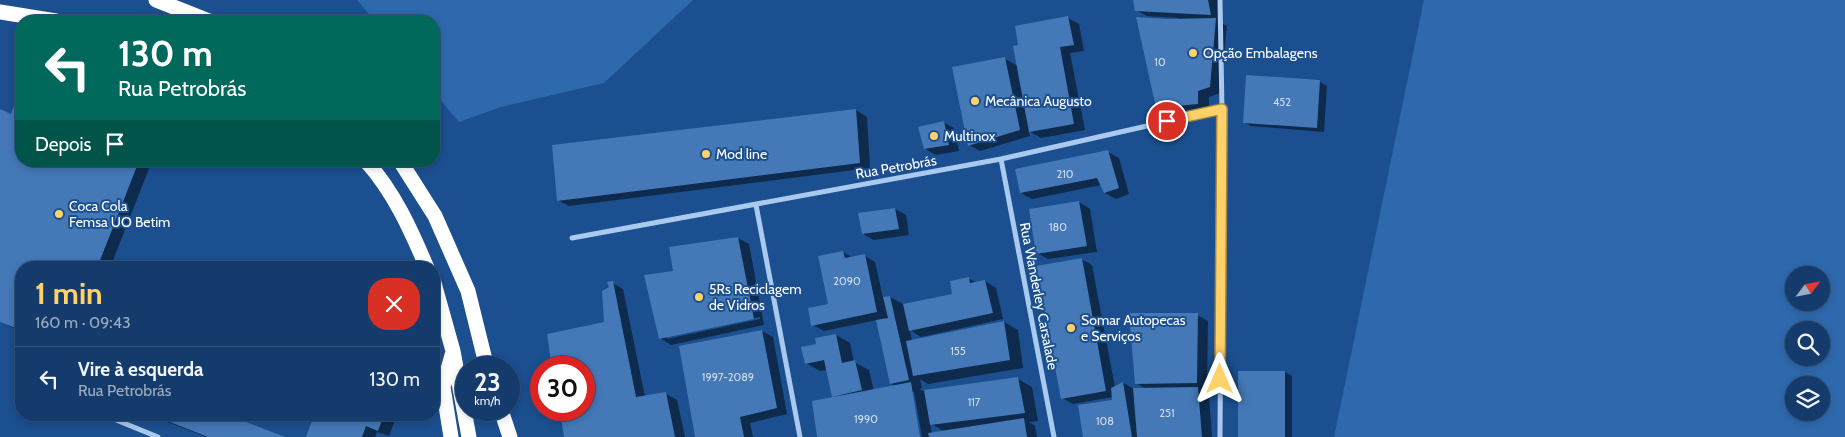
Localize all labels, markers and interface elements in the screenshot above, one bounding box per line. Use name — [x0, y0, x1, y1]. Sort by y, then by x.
text: 130 m — [118, 32, 213, 75]
icon: left — [35, 35, 100, 100]
place label: Opção Embalagens — [1203, 44, 1318, 62]
marker: Opção Embalagens — [1187, 47, 1199, 59]
house number: 10 — [1154, 55, 1166, 69]
text: Rua Petrobrás — [118, 75, 246, 102]
place label: Mecânica Augusto — [985, 92, 1092, 110]
marker: Mecânica Augusto — [969, 95, 981, 107]
house number: 452 — [1273, 95, 1291, 109]
pin — [1146, 100, 1188, 142]
icon: arrive — [1153, 107, 1181, 135]
place label: Multinox — [944, 127, 996, 145]
icon: arrive — [101, 130, 129, 158]
marker: Multinox — [928, 130, 940, 142]
text: Depois — [35, 133, 91, 156]
place label: Mod line — [716, 145, 767, 163]
marker: Mod line — [700, 148, 712, 160]
street label: Rua Petrobrás — [854, 151, 938, 183]
house number: 210 — [1056, 167, 1074, 181]
place label: Coca Cola Femsa UO Betim — [69, 197, 170, 231]
marker: Coca Cola Femsa UO Betim — [53, 208, 65, 220]
house number: 180 — [1049, 220, 1067, 234]
street label: Rua Wanderley Carsalade — [1016, 221, 1062, 371]
north arrow — [1785, 266, 1830, 311]
map controls — [1785, 266, 1830, 421]
house number: 2090 — [833, 274, 861, 288]
text: 1 min — [35, 275, 103, 312]
button: close — [368, 278, 420, 330]
place label: 5Rs Reciclagem de Vidros — [709, 280, 801, 314]
marker: 5Rs Reciclagem de Vidros — [693, 291, 705, 303]
place label: Somar Autopecas e Serviços — [1081, 311, 1186, 345]
text: 160 m · 09:43 — [35, 313, 131, 332]
button: search — [1785, 321, 1830, 366]
marker: Somar Autopecas e Serviços — [1065, 322, 1077, 334]
house number: 155 — [950, 344, 966, 358]
position arrow — [1193, 352, 1245, 404]
speed limit sign: 30 — [530, 356, 595, 421]
text: Vire à esquerda — [78, 358, 204, 381]
icon: left — [35, 365, 63, 393]
text: 23 — [474, 367, 501, 397]
text: 130 m — [369, 368, 420, 391]
house number: 1997-2089 — [702, 370, 754, 384]
button: layers — [1785, 376, 1830, 421]
text: Rua Petrobrás — [78, 381, 171, 400]
text: km/h — [474, 393, 501, 408]
house number: 117 — [968, 395, 981, 409]
house number: 251 — [1159, 406, 1175, 420]
house number: 1990 — [854, 412, 878, 426]
house number: 108 — [1096, 414, 1114, 428]

